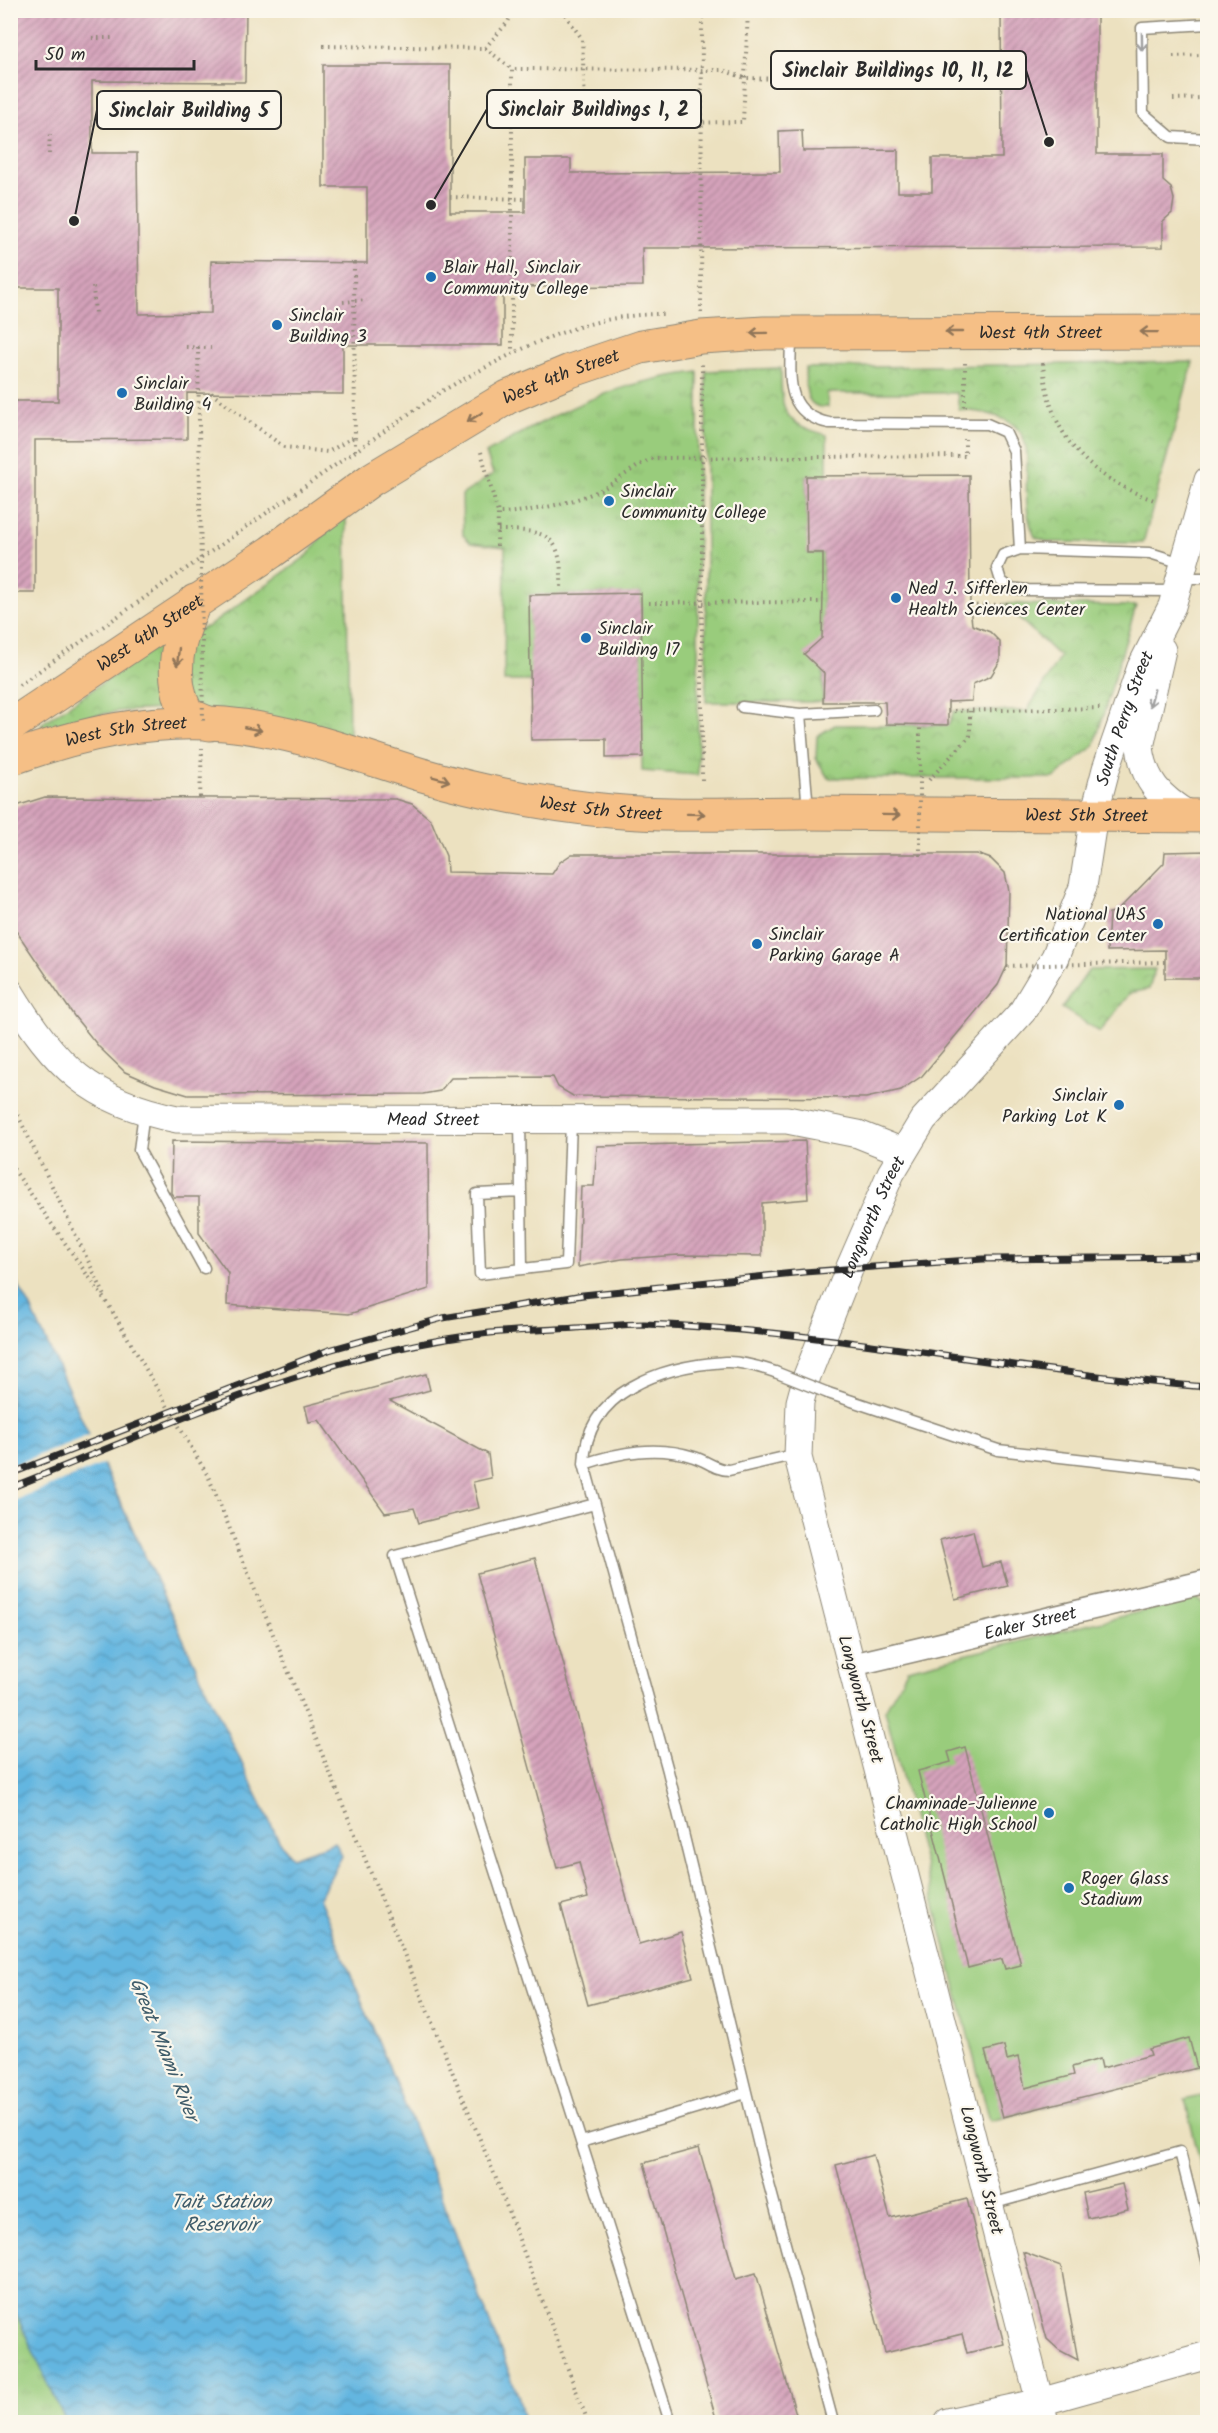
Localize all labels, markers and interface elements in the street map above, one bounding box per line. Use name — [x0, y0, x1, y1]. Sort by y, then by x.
one-way arrow — [1136, 31, 1148, 51]
scale bar — [36, 33, 194, 71]
text: 50 m — [45, 41, 85, 70]
callout: Sinclair Buildings 10, 11, 12 — [771, 51, 1026, 89]
text: Sinclair Buildings 10, 11, 12 — [782, 56, 1014, 88]
callout: Sinclair Buildings 1, 2 — [487, 90, 701, 128]
callout: Sinclair Building 5 — [97, 91, 281, 129]
text: Sinclair Buildings 1, 2 — [499, 95, 689, 127]
text: Sinclair Building 5 — [109, 96, 271, 128]
place label: Blair Hall, Sinclair Community College — [443, 254, 588, 304]
marker: Blair Hall, Sinclair Community College — [424, 270, 438, 284]
place label: Sinclair Building 3 — [289, 302, 367, 352]
marker: Sinclair Building 3 — [270, 318, 284, 332]
street label: West 4th Street — [979, 319, 1104, 349]
one-way arrow — [945, 326, 965, 338]
one-way arrow — [1140, 326, 1160, 338]
one-way arrow — [750, 327, 770, 339]
street label: West 4th Street — [498, 342, 625, 414]
place label: Sinclair Building 4 — [134, 370, 211, 420]
marker: Sinclair Building 4 — [115, 386, 129, 400]
one-way arrow — [467, 412, 484, 424]
place label: Sinclair Community College — [621, 478, 766, 528]
marker: Sinclair Community College — [602, 494, 616, 508]
place label: Ned J. Sifferlen Health Sciences Center — [908, 575, 1086, 625]
street label: West 4th Street — [91, 587, 211, 680]
marker: Ned J. Sifferlen Health Sciences Center — [889, 591, 903, 605]
place label: Sinclair Building 17 — [598, 615, 680, 665]
marker: Sinclair Building 17 — [579, 631, 593, 645]
street label: South Perry Street — [1089, 645, 1163, 789]
one-way arrow — [172, 646, 183, 666]
one-way arrow — [1145, 688, 1157, 707]
street label: West 5th Street — [62, 710, 188, 756]
one-way arrow — [242, 724, 262, 735]
one-way arrow — [431, 774, 450, 786]
street label: West 5th Street — [537, 789, 664, 830]
street label: West 5th Street — [1025, 802, 1149, 832]
one-way arrow — [685, 808, 705, 820]
one-way arrow — [880, 810, 900, 821]
place label: National UAS Certification Center — [998, 901, 1147, 951]
marker: National UAS Certification Center — [1151, 917, 1165, 931]
place label: Sinclair Parking Garage A — [769, 921, 900, 971]
marker: Sinclair Parking Garage A — [750, 937, 764, 951]
place label: Sinclair Parking Lot K — [1002, 1082, 1108, 1132]
marker: Sinclair Parking Lot K — [1112, 1098, 1126, 1112]
street label: Mead Street — [387, 1106, 480, 1135]
street label: Longworth Street — [834, 1150, 915, 1283]
street label: Eaker Street — [981, 1599, 1081, 1649]
street label: Longworth Street — [828, 1632, 891, 1768]
place label: Chaminade-Julienne Catholic High School — [879, 1790, 1038, 1840]
marker: Chaminade-Julienne Catholic High School — [1042, 1806, 1056, 1820]
place label: Roger Glass Stadium — [1081, 1865, 1169, 1915]
marker: Roger Glass Stadium — [1062, 1881, 1076, 1895]
water label: Great Miami River — [120, 1973, 208, 2130]
street label: Longworth Street — [951, 2103, 1011, 2239]
water label: Tait Station Reservoir — [171, 2187, 273, 2242]

